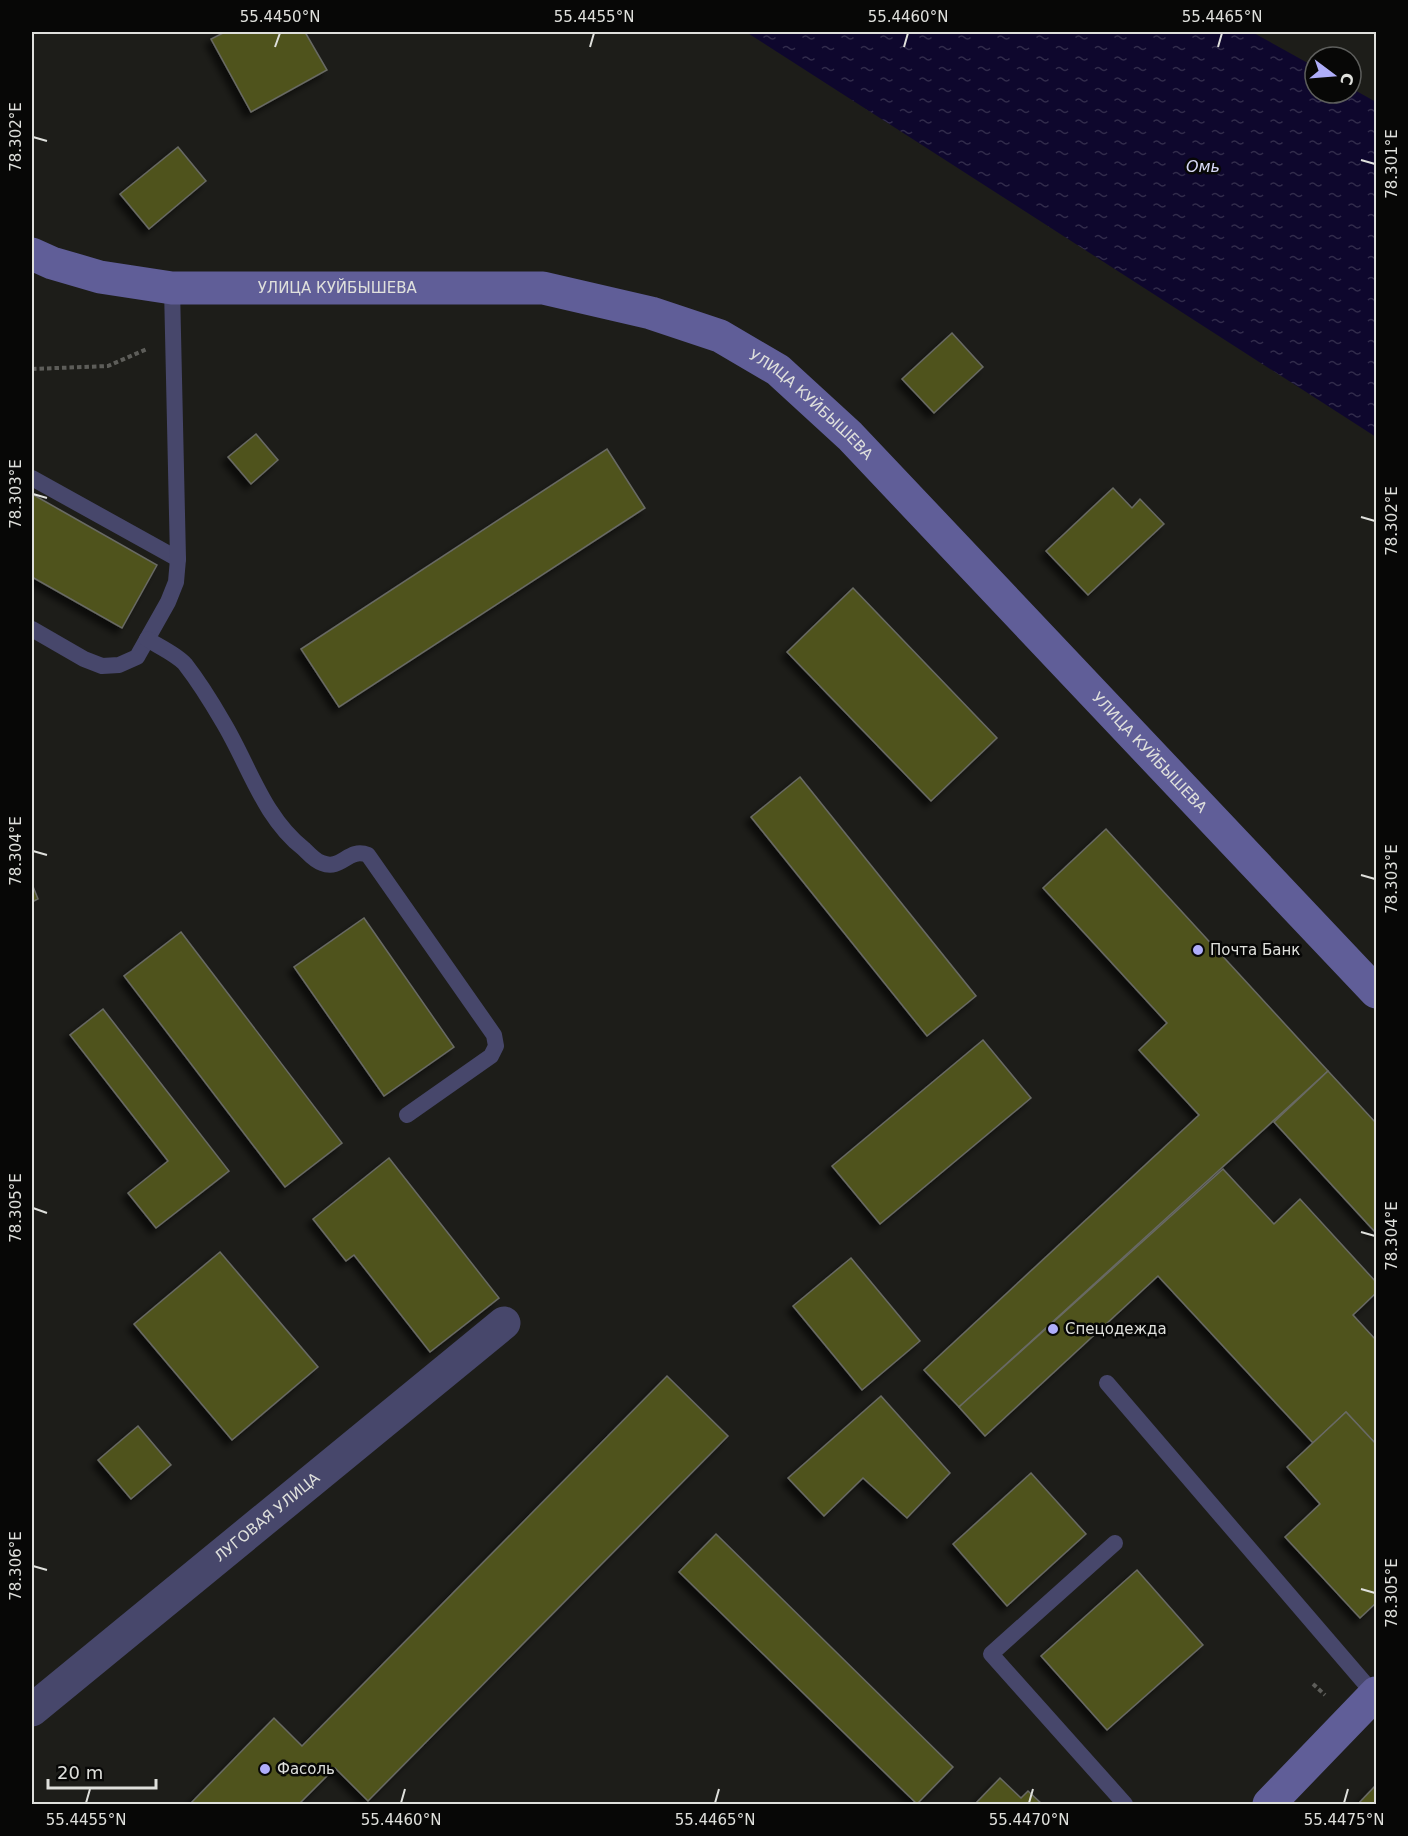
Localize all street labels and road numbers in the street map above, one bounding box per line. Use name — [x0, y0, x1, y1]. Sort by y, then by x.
street label: УЛИЦА КУЙБЫШЕВА — [258, 278, 417, 297]
street label: УЛИЦА КУЙБЫШЕВА — [746, 346, 877, 464]
street label: УЛИЦА КУЙБЫШЕВА — [1088, 689, 1211, 817]
street label: ЛУГОВАЯ УЛИЦА — [211, 1468, 324, 1566]

